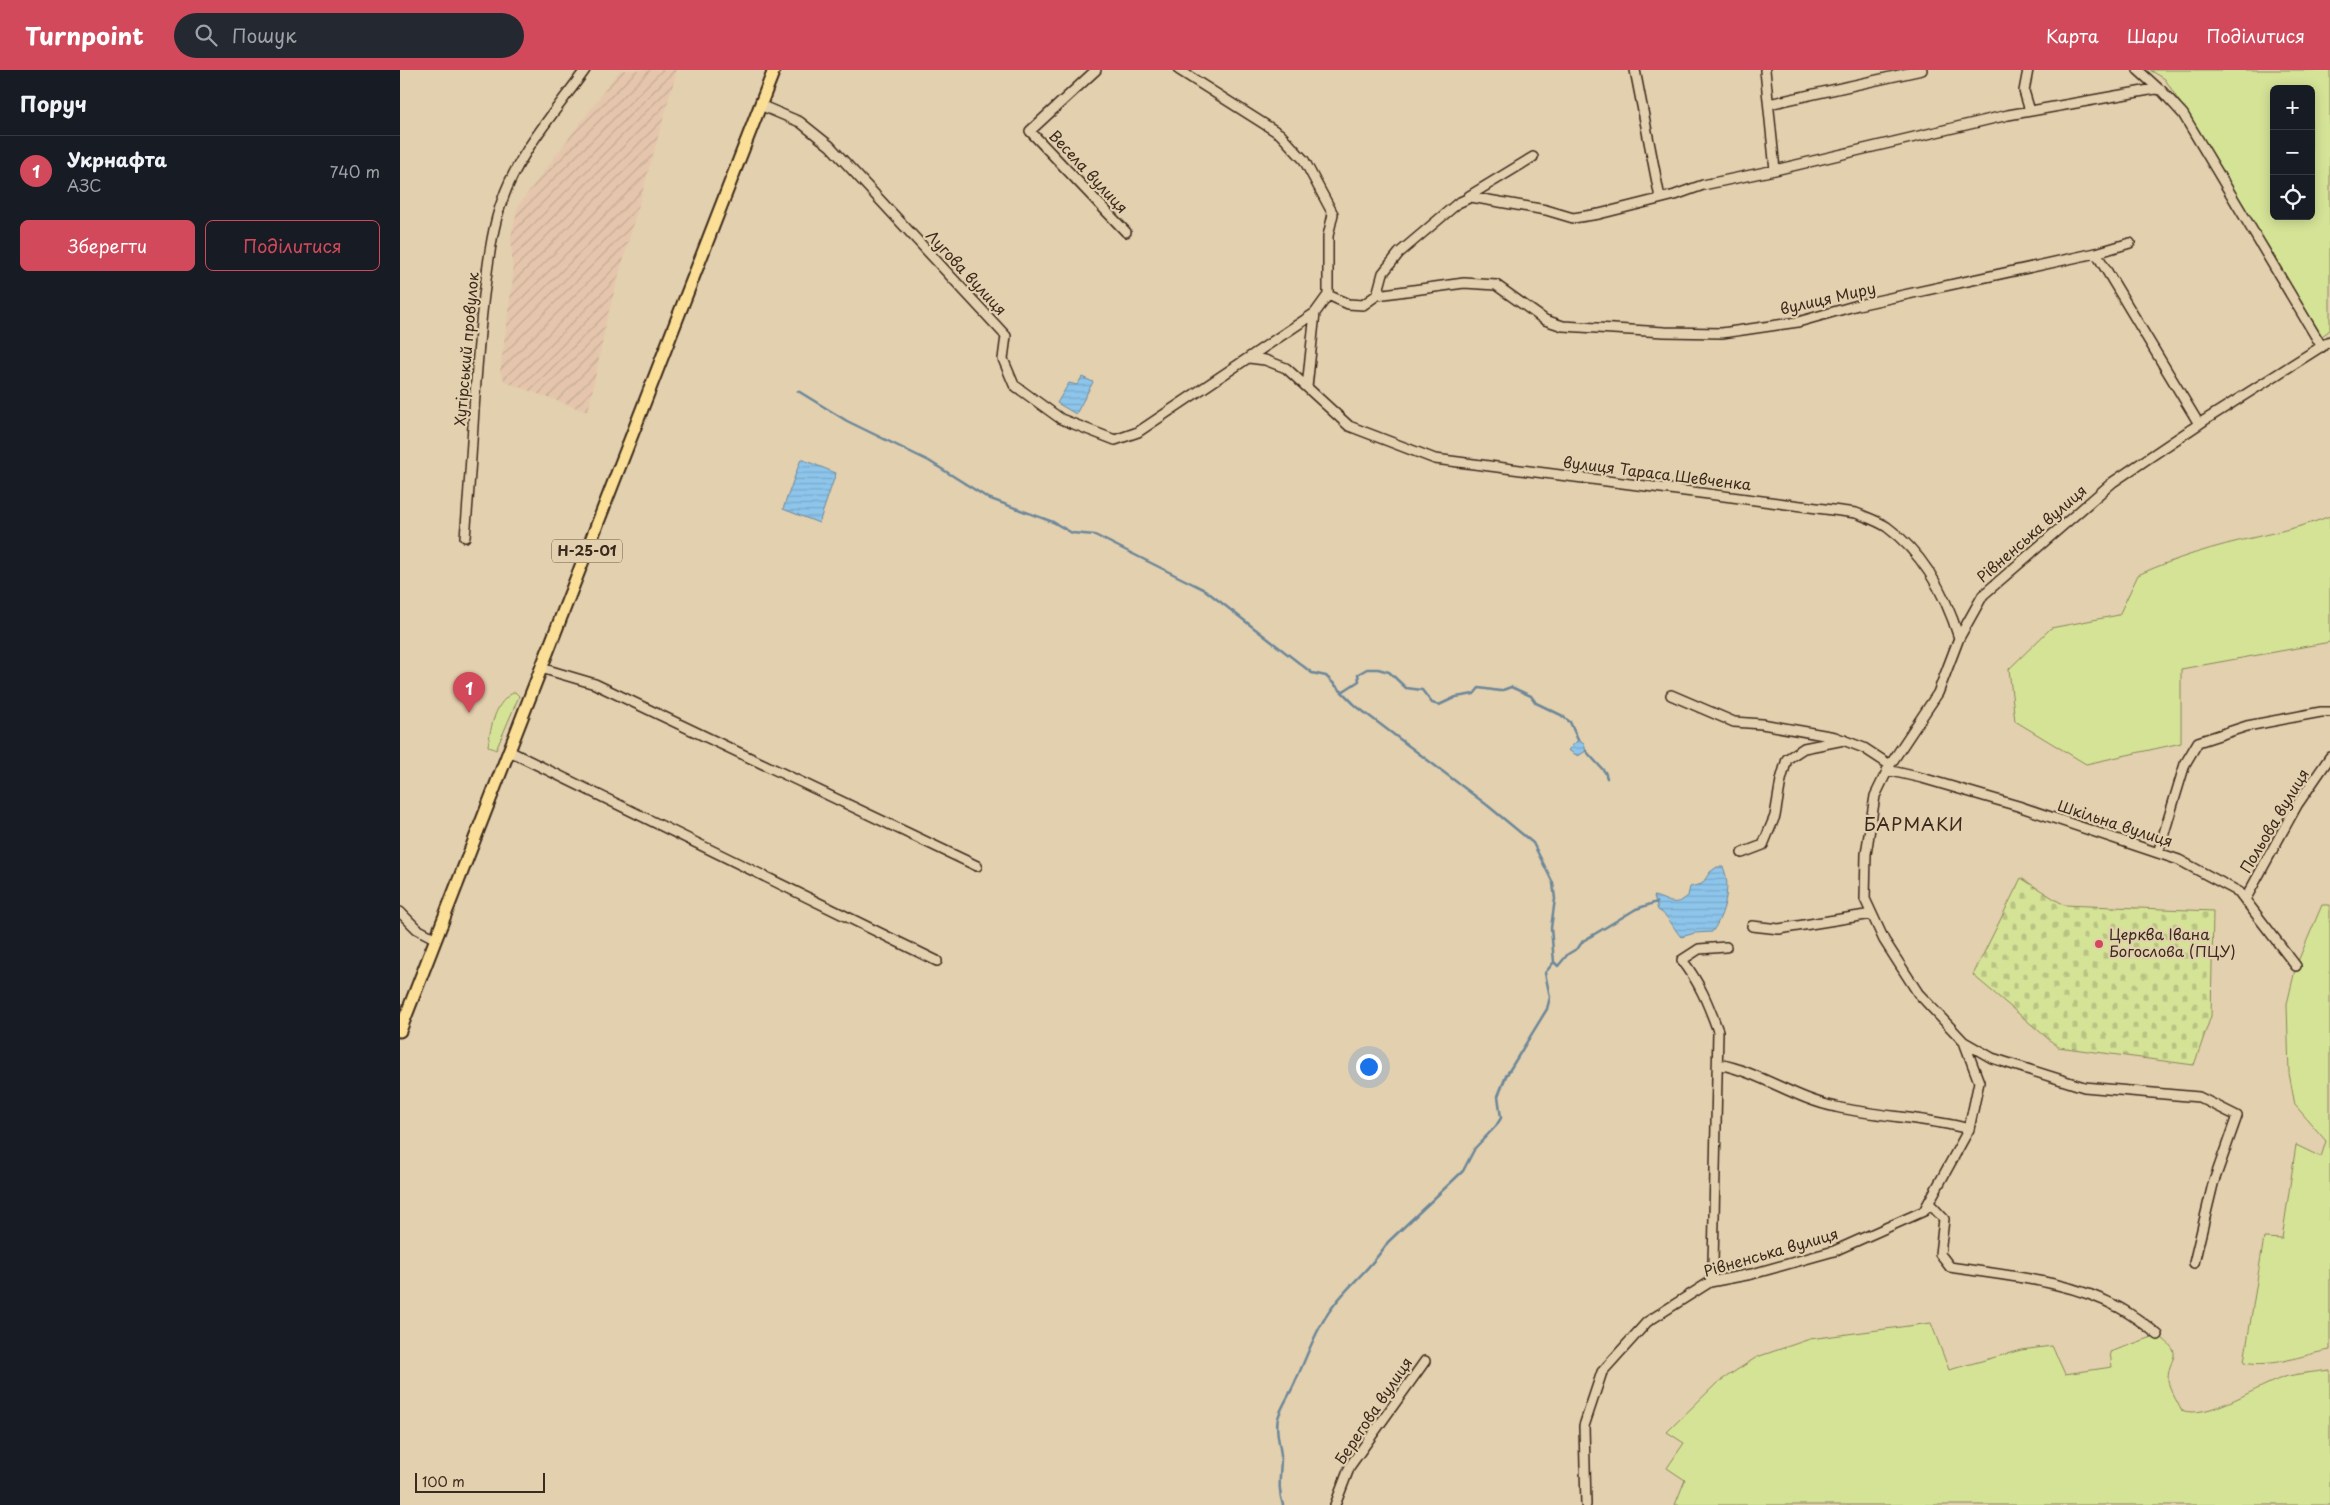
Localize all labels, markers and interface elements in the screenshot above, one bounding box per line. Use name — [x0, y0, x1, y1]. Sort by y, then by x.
search box — [174, 13, 524, 58]
text: Turnpoint — [25, 17, 144, 53]
icon: search — [192, 21, 220, 49]
text: Пошук — [232, 21, 296, 49]
text: Карта — [2046, 22, 2099, 49]
text: Шари — [2127, 22, 2179, 49]
text: Поділитися — [2207, 22, 2305, 49]
map controls — [2270, 85, 2315, 220]
button: + — [2270, 85, 2315, 130]
text: Поруч — [20, 87, 87, 119]
street label: Весела вулиця — [1044, 124, 1134, 218]
button: − — [2270, 130, 2315, 175]
text: Укрнафта — [67, 145, 167, 173]
text: 1 — [32, 159, 40, 183]
text: 740 m — [330, 159, 380, 183]
text: АЗС — [67, 173, 102, 197]
button: locate — [2270, 175, 2315, 220]
button: Зберегти — [20, 220, 195, 271]
button: Поділитися — [205, 220, 380, 271]
street label: Лугова вулиця — [921, 224, 1013, 320]
street label: Хутірський провулок — [447, 271, 484, 427]
street label: вулиця Миру — [1778, 275, 1878, 320]
street label: вулиця Тараса Шевченка — [1562, 450, 1753, 496]
street label: Рівненська вулиця — [1971, 479, 2091, 587]
road number: Н-25-01 — [552, 540, 622, 562]
pin: 1 — [453, 672, 485, 713]
street label: Польова вулиця — [2233, 764, 2314, 877]
street label: Шкільна вулиця — [2055, 793, 2176, 852]
district label: БАРМАКИ — [1864, 810, 1964, 837]
place label: Церква Івана Богослова (ПЦУ) — [2109, 922, 2236, 962]
marker: Церква Івана Богослова (ПЦУ) — [2093, 938, 2105, 950]
your location — [1356, 1054, 1382, 1080]
street label: Рівненська вулиця — [1700, 1221, 1841, 1282]
street label: Берегова вулиця — [1328, 1352, 1417, 1468]
scale bar — [415, 1470, 545, 1493]
text: 100 m — [422, 1471, 465, 1492]

